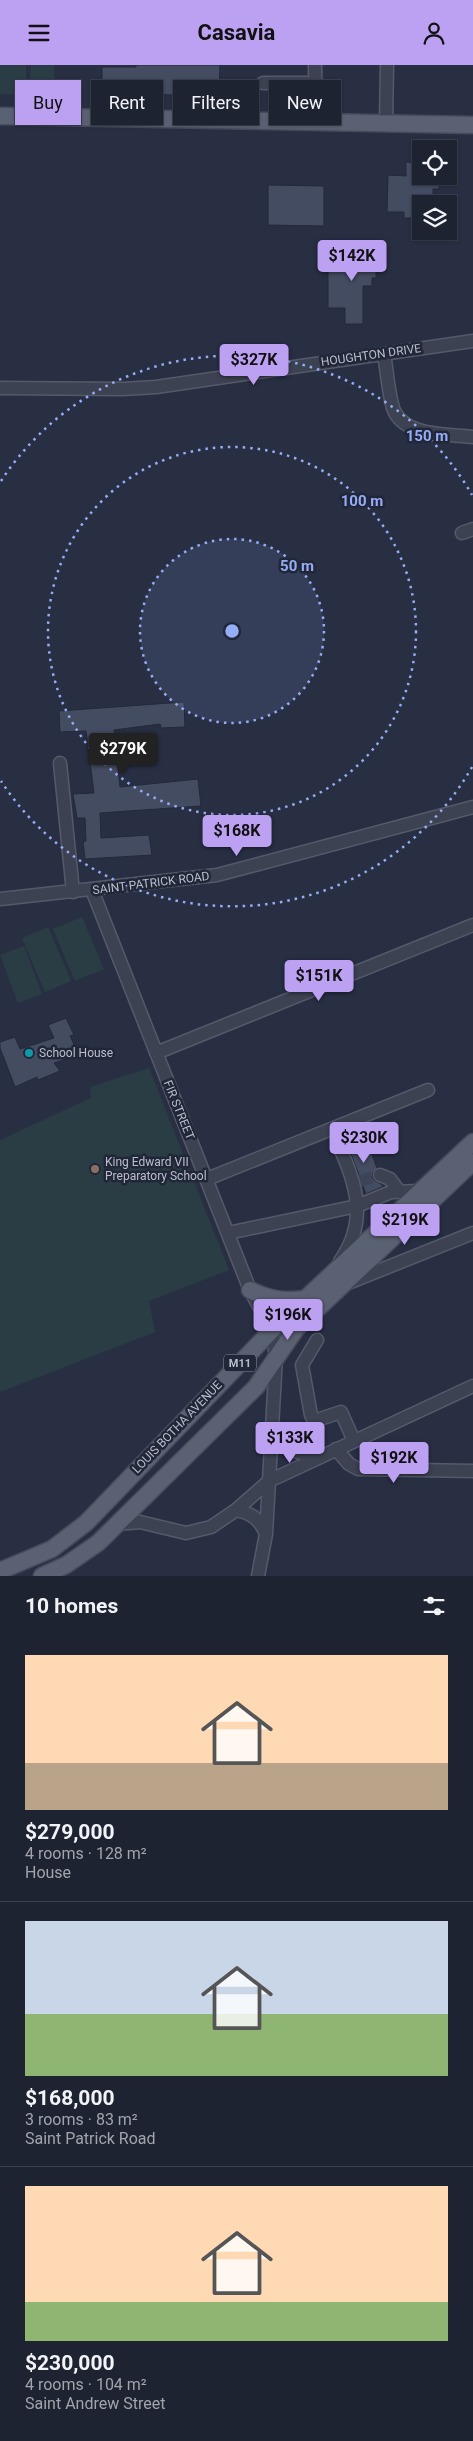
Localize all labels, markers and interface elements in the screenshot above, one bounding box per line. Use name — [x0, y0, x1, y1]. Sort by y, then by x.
icon: menu — [25, 19, 53, 47]
icon: person — [420, 19, 448, 47]
text: Casavia — [198, 20, 275, 45]
chip: Buy — [15, 80, 81, 125]
chip: Rent — [91, 80, 163, 125]
chip: Filters — [173, 80, 259, 125]
chip: New — [269, 80, 341, 125]
map controls — [412, 140, 457, 240]
button: locate — [412, 140, 457, 185]
button: layers — [412, 195, 457, 240]
pin: $142K — [317, 239, 387, 282]
text: $142K — [329, 246, 375, 265]
street label: HOUGHTON DRIVE — [320, 341, 422, 369]
pin: $327K — [219, 343, 289, 386]
text: $327K — [231, 350, 277, 369]
text: 150 m — [406, 427, 448, 445]
text: 100 m — [341, 492, 383, 510]
text: 50 m — [280, 557, 314, 575]
centre of rings — [223, 622, 241, 640]
pin: $279K — [88, 733, 158, 775]
text: $279K — [100, 739, 146, 758]
pin: $168K — [202, 815, 272, 857]
text: $168K — [214, 821, 260, 840]
street label: SAINT PATRICK ROAD — [92, 869, 210, 897]
pin: $151K — [284, 959, 354, 1002]
text: $151K — [296, 966, 342, 985]
place label: School House — [39, 1046, 113, 1060]
marker: School House — [23, 1047, 35, 1059]
street label: FIR STREET — [161, 1078, 197, 1142]
pin: $230K — [329, 1121, 399, 1164]
text: $230K — [341, 1128, 387, 1147]
place label: King Edward VII Preparatory School — [105, 1155, 207, 1183]
marker: King Edward VII Preparatory School — [89, 1163, 101, 1175]
pin: $219K — [370, 1203, 440, 1246]
text: $219K — [382, 1210, 428, 1229]
pin: $196K — [253, 1299, 323, 1341]
text: $196K — [265, 1305, 311, 1324]
road number: M11 — [224, 1355, 256, 1371]
street label: LOUIS BOTHA AVENUE — [129, 1378, 225, 1476]
pin: $133K — [255, 1421, 325, 1464]
text: $133K — [267, 1428, 313, 1447]
pin: $192K — [359, 1441, 429, 1484]
text: $192K — [371, 1448, 417, 1467]
icon: filters — [420, 1592, 448, 1620]
text: 10 homes — [25, 1594, 118, 1618]
icon: home — [192, 1688, 282, 1778]
text: $279,000 — [25, 1820, 115, 1844]
text: 4 rooms · 128 m² — [25, 1844, 147, 1863]
text: House — [25, 1863, 71, 1882]
icon: home — [192, 1953, 282, 2043]
text: $168,000 — [25, 2086, 115, 2110]
text: 3 rooms · 83 m² — [25, 2110, 138, 2129]
text: Saint Patrick Road — [25, 2129, 156, 2148]
icon: home — [192, 2218, 282, 2308]
text: $230,000 — [25, 2351, 115, 2375]
text: 4 rooms · 104 m² — [25, 2375, 147, 2394]
text: Saint Andrew Street — [25, 2394, 165, 2413]

